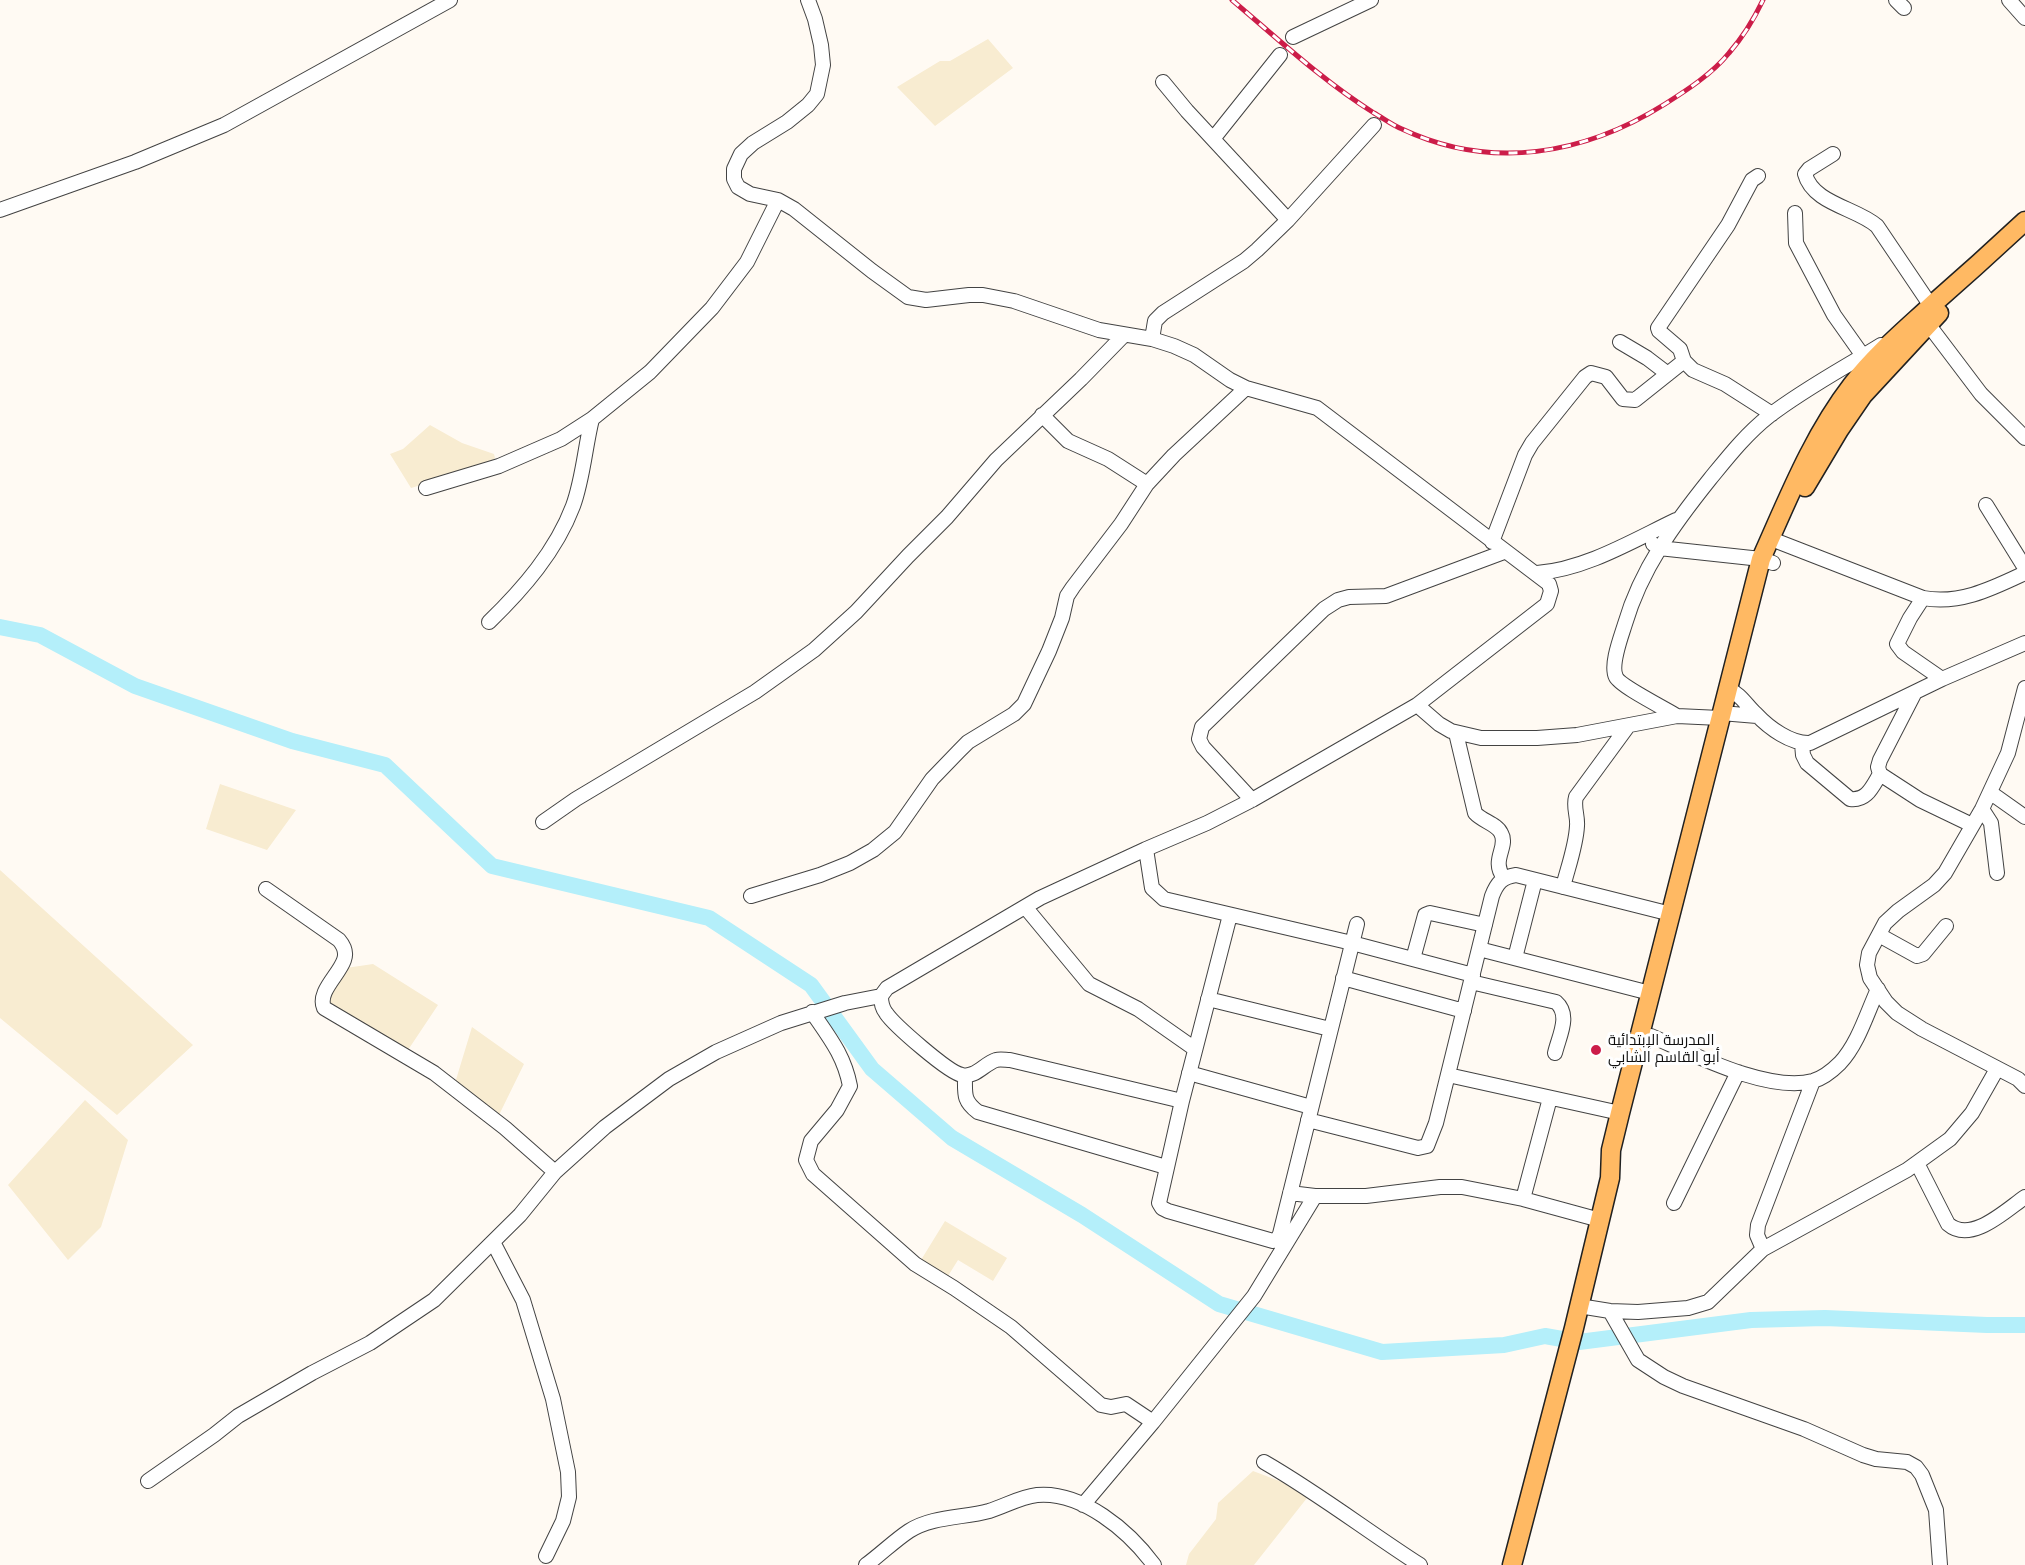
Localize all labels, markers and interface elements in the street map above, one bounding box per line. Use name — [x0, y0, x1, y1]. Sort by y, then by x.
place label: المدرسة الإبتدائية أبو القاسم الشابي — [1608, 1032, 1720, 1067]
marker: المدرسة الإبتدائية أبو القاسم الشابي — [1589, 1043, 1603, 1057]

